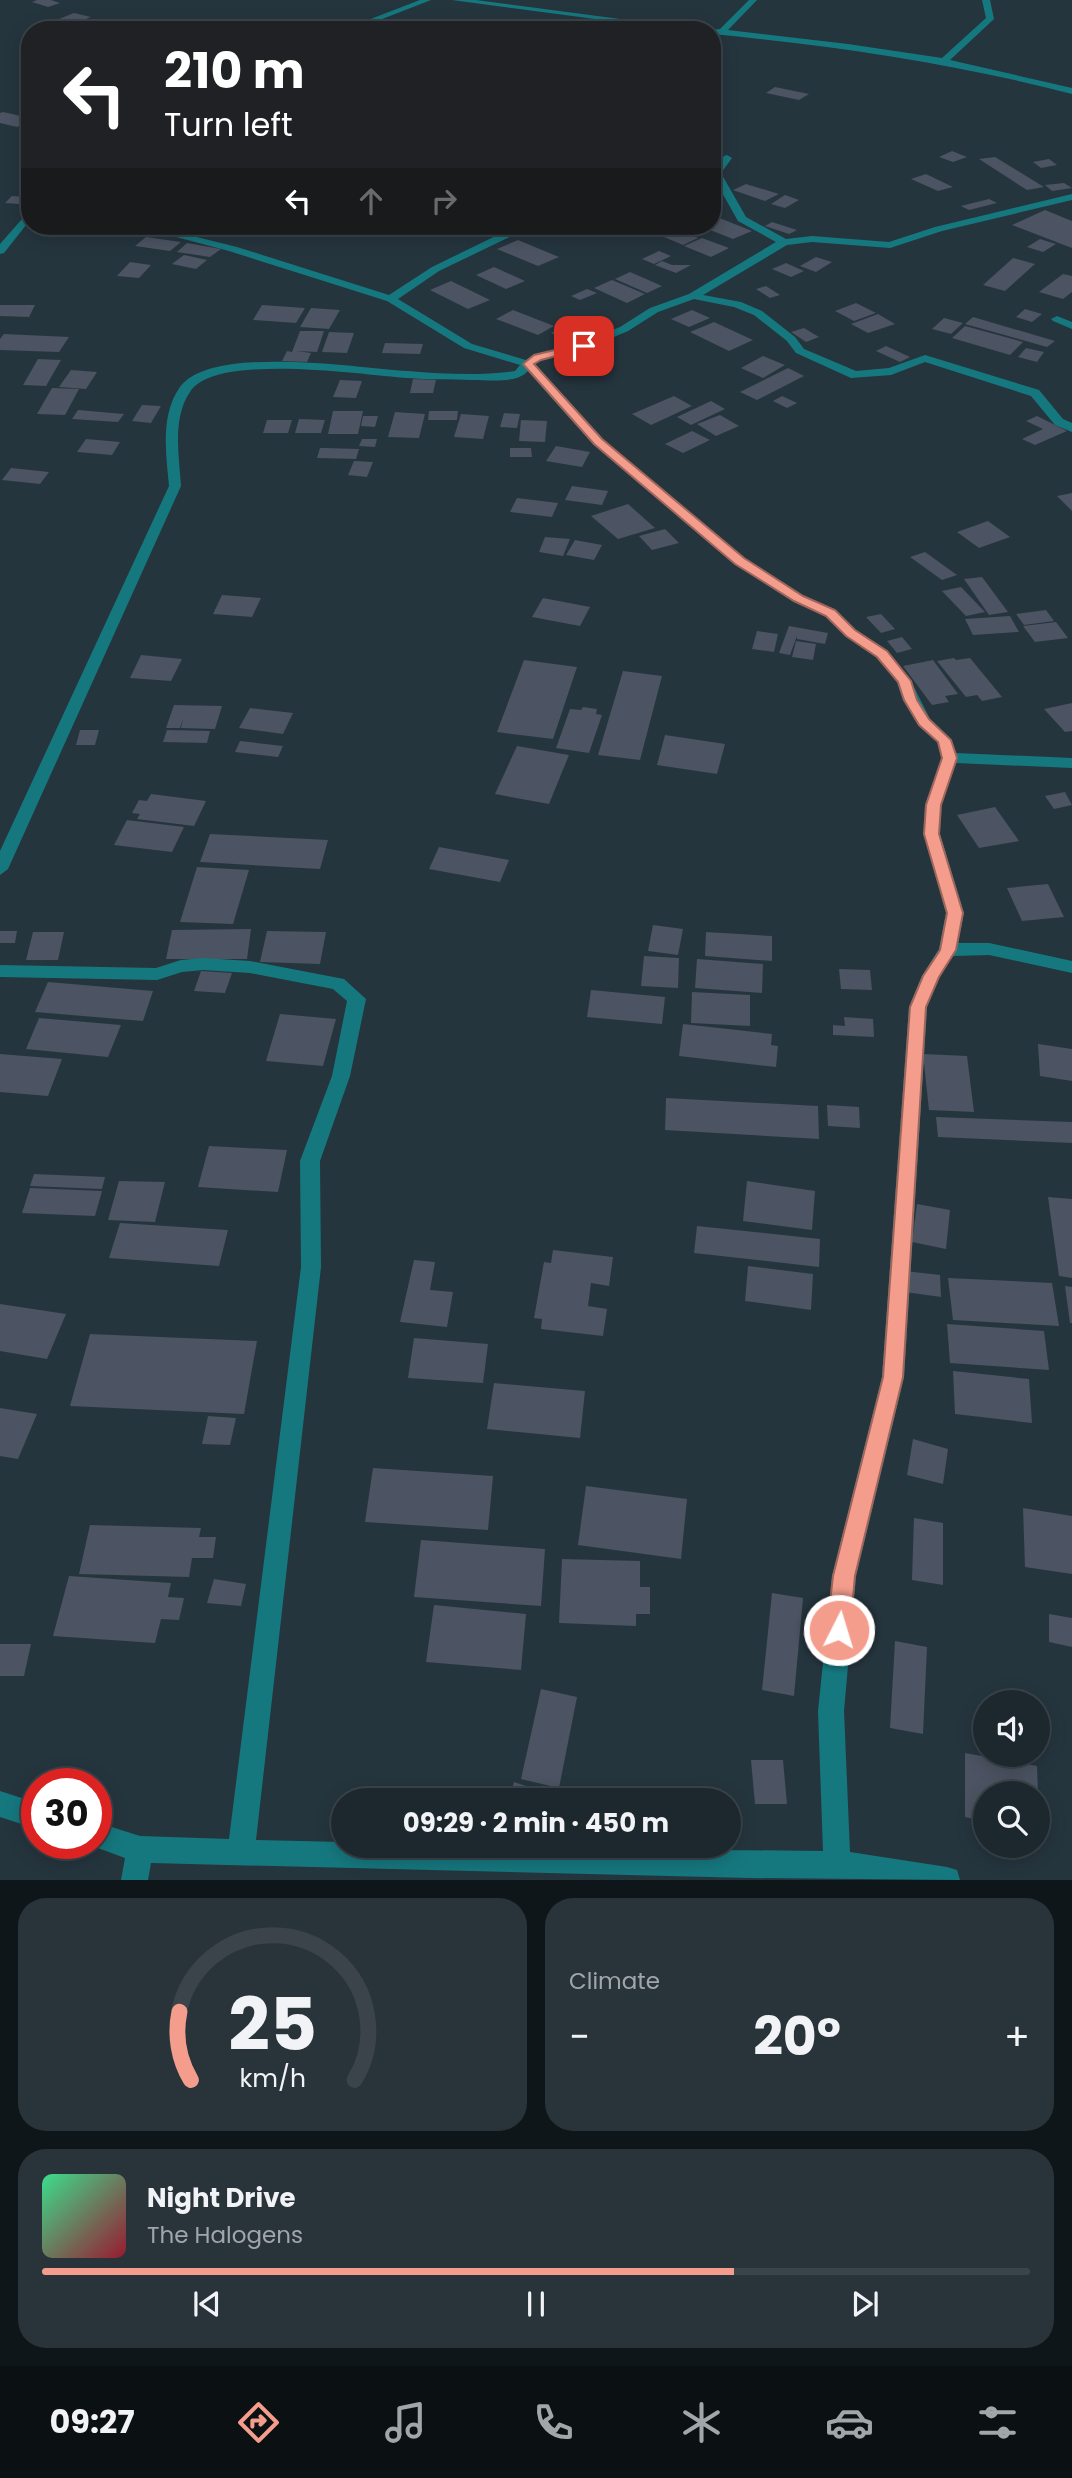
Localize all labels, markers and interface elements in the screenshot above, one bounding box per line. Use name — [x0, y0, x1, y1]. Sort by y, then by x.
text: 210 m — [164, 37, 305, 105]
icon: left — [49, 49, 140, 140]
text: Turn left — [164, 102, 293, 147]
icon: left — [279, 182, 317, 220]
icon: ahead — [352, 182, 390, 220]
icon: right — [425, 182, 463, 220]
pin — [554, 316, 614, 376]
icon: arrive — [565, 327, 603, 365]
position arrow — [802, 1593, 876, 1667]
map controls — [973, 1690, 1050, 1858]
button: sound — [973, 1690, 1050, 1767]
speed limit sign: 30 — [21, 1768, 112, 1859]
button: search — [973, 1781, 1050, 1858]
text: 09:29 · 2 min · 450 m — [403, 1805, 669, 1841]
text: Climate — [569, 1965, 660, 1997]
text: 25 — [228, 1975, 317, 2076]
text: 20° — [753, 2000, 841, 2073]
text: − — [569, 2010, 590, 2063]
text: + — [1004, 2010, 1030, 2063]
text: km/h — [239, 2061, 306, 2096]
text: Night Drive — [147, 2180, 295, 2216]
text: The Halogens — [147, 2219, 303, 2251]
icon: previous — [188, 2285, 226, 2323]
icon: pause — [517, 2285, 555, 2323]
icon: next — [846, 2285, 884, 2323]
icon: directions — [234, 2398, 283, 2447]
icon: music — [381, 2398, 430, 2447]
icon: phone — [529, 2398, 578, 2447]
icon: climate — [677, 2398, 726, 2447]
icon: car — [825, 2398, 874, 2447]
icon: filters — [973, 2398, 1022, 2447]
text: 09:27 — [49, 2399, 135, 2444]

